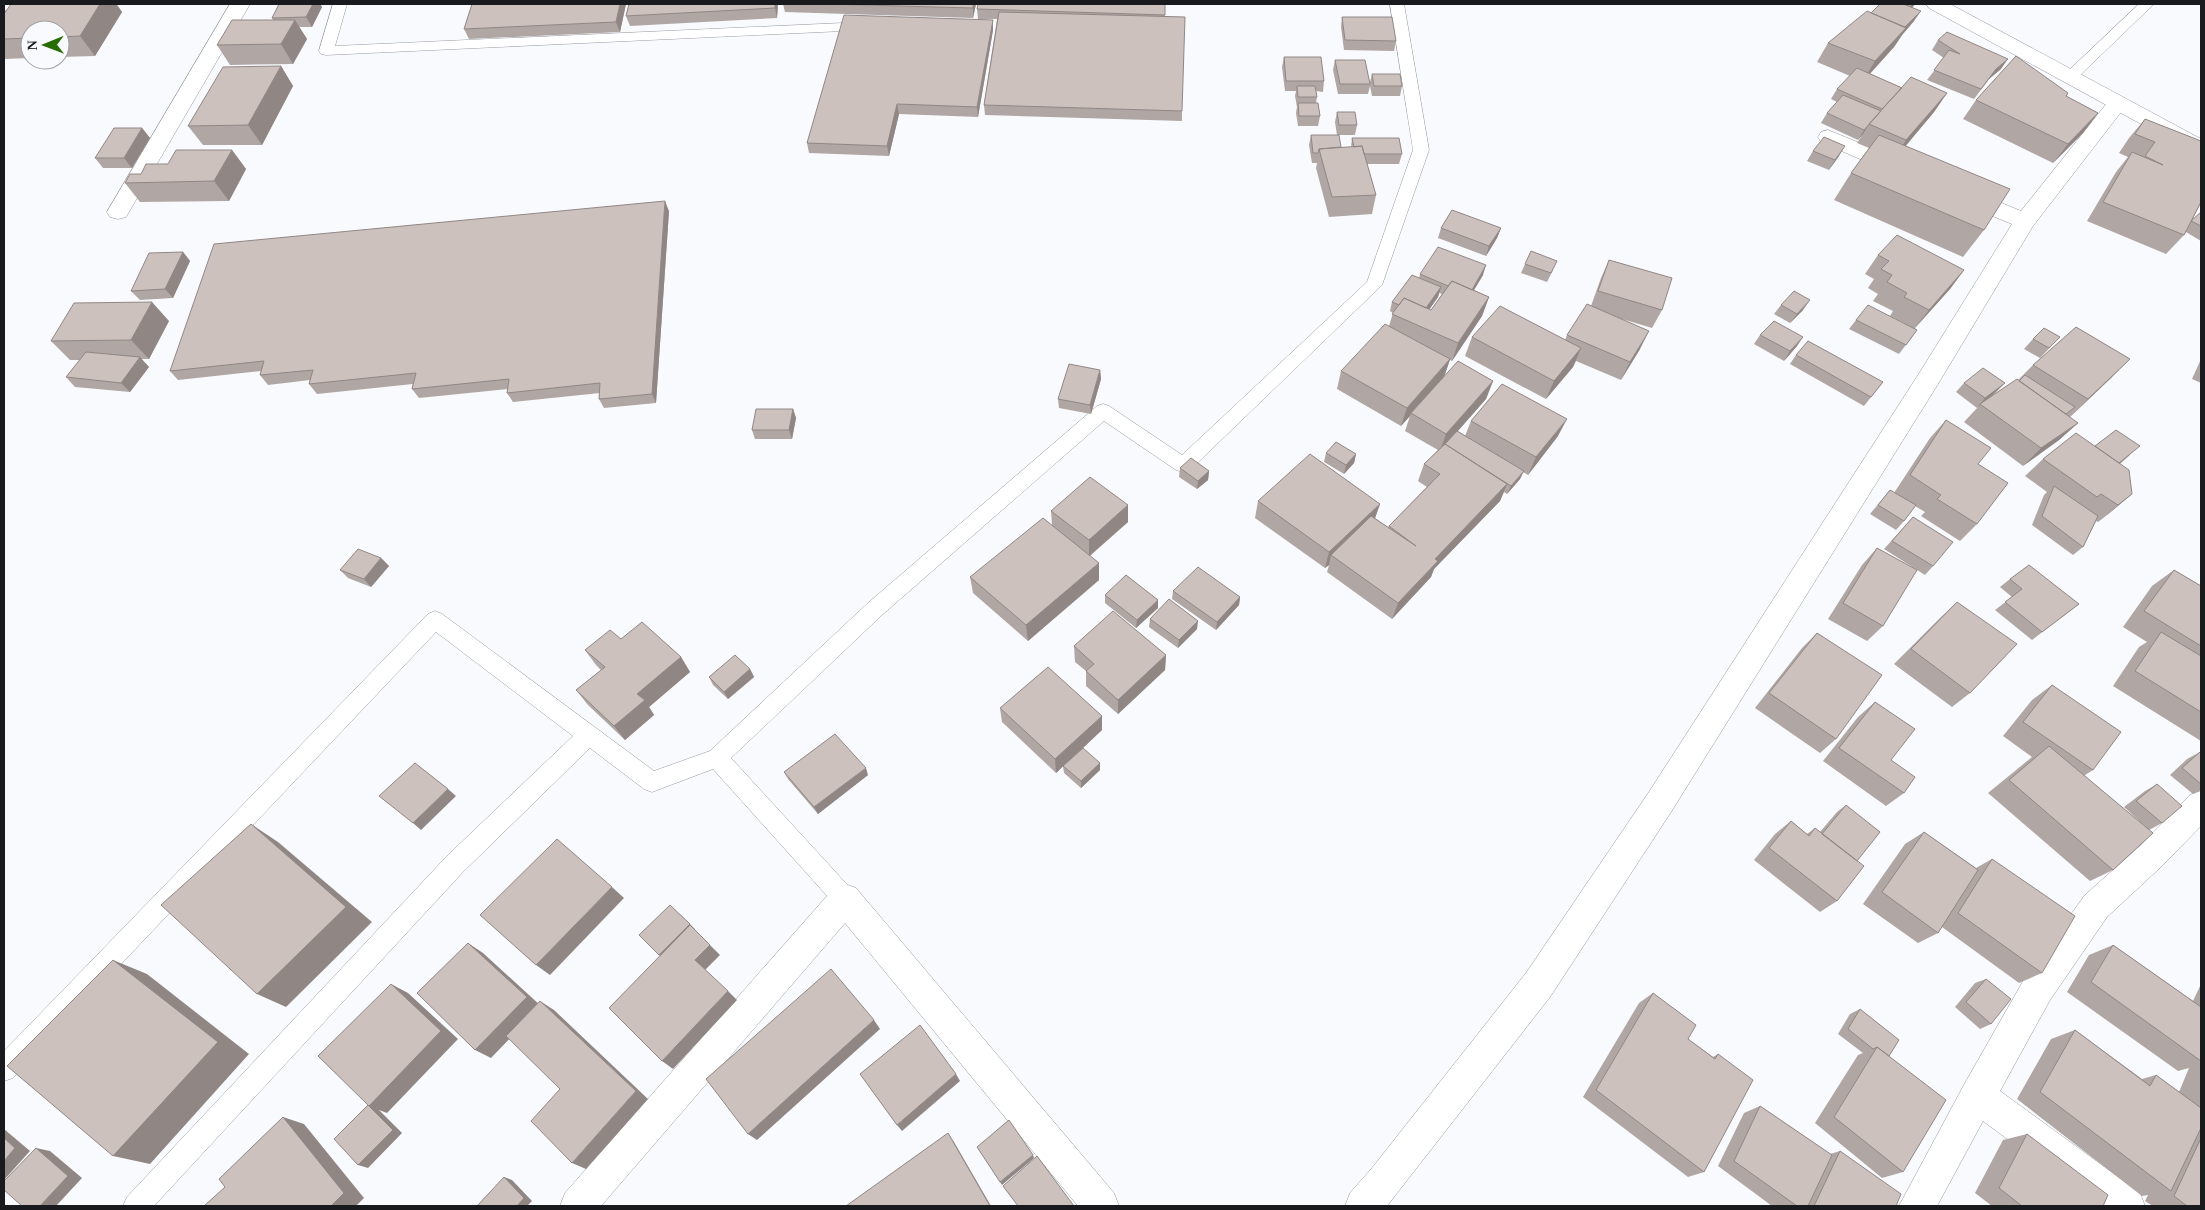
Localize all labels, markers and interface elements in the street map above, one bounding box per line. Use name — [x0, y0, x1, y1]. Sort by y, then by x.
north arrow — [20, 20, 70, 70]
text: N — [25, 40, 40, 50]

